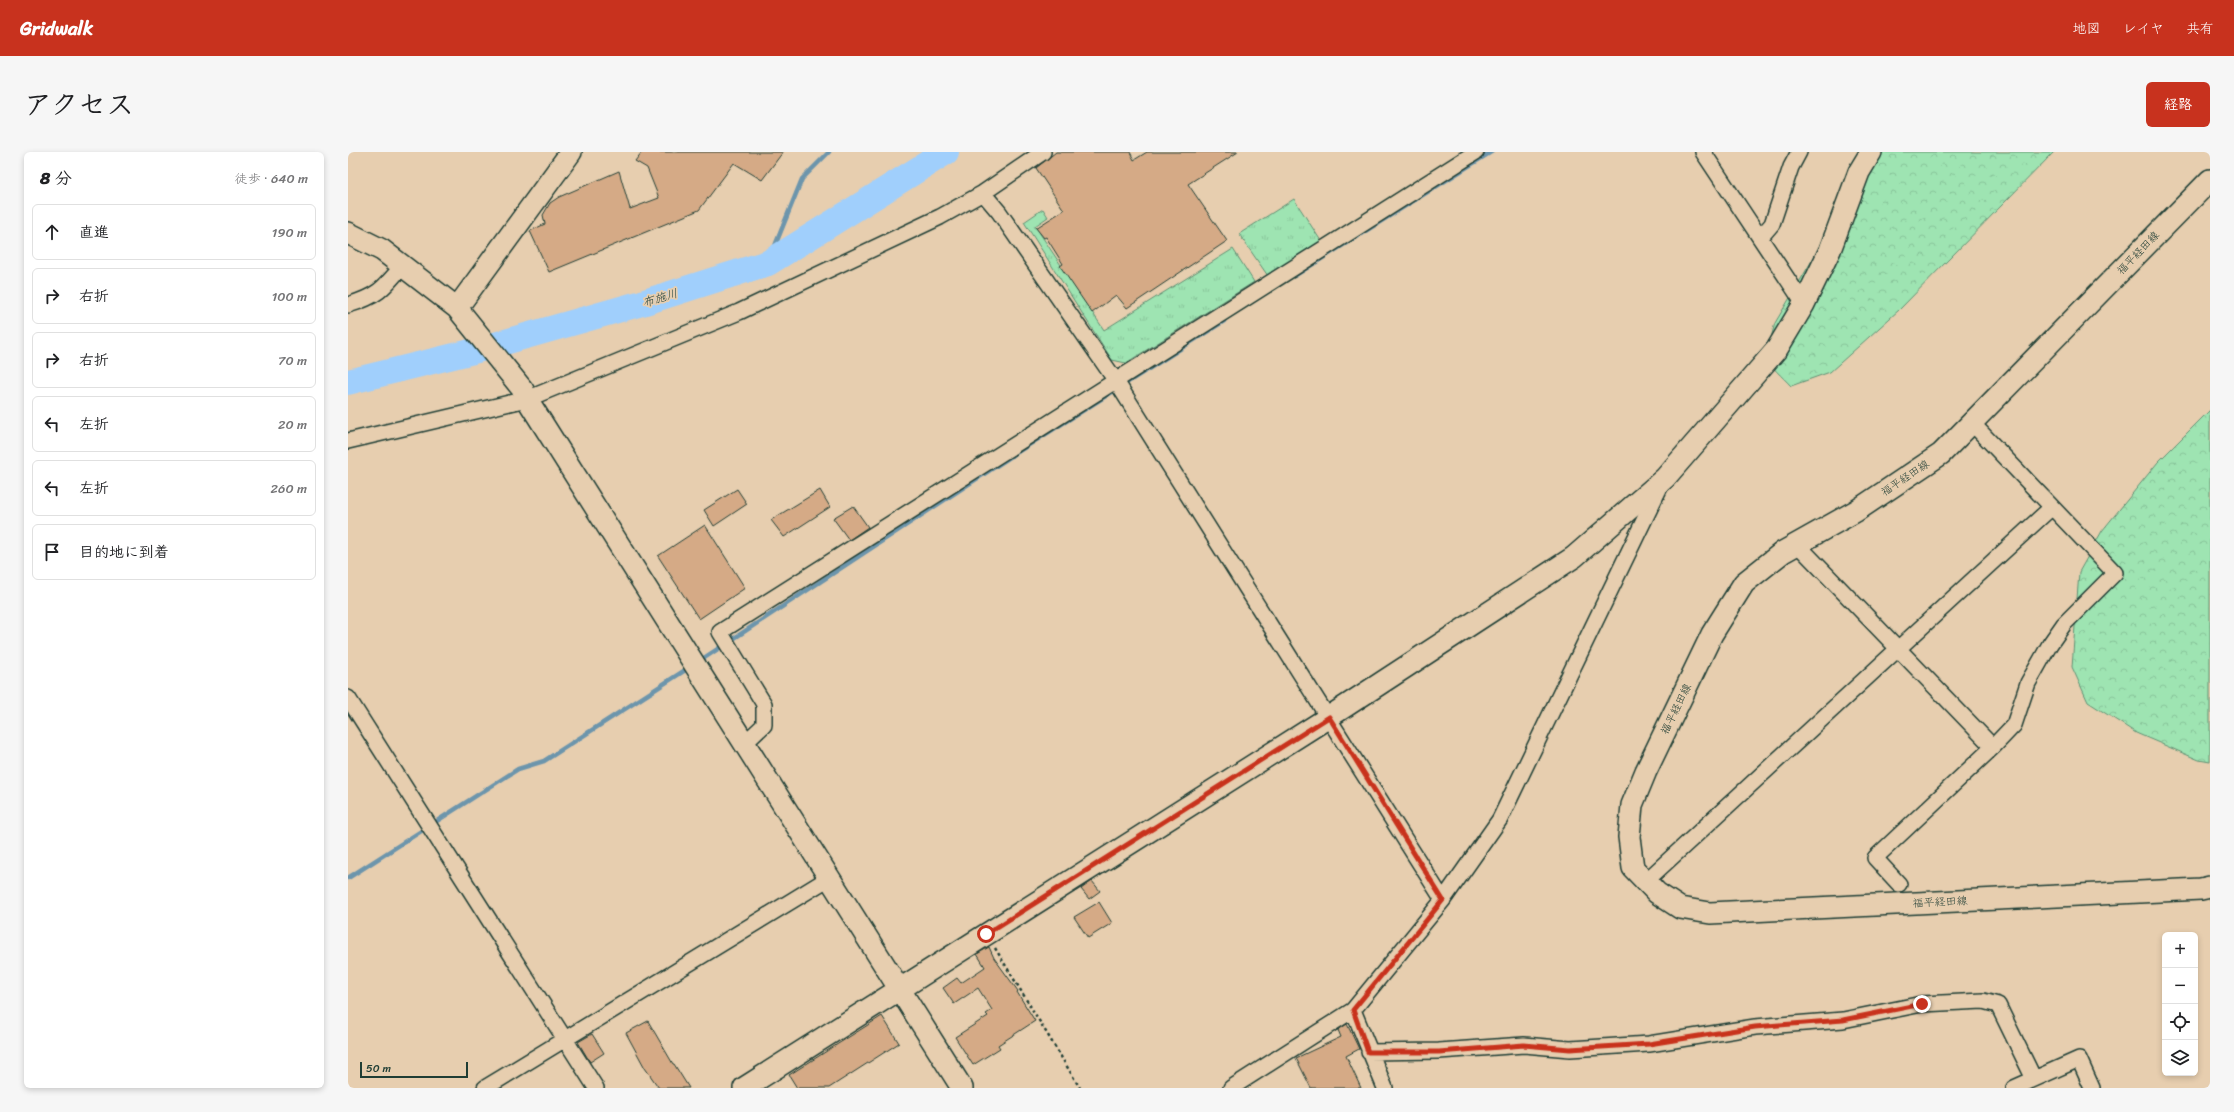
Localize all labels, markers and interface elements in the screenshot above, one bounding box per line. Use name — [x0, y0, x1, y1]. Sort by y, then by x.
text: Gridwalk — [20, 12, 93, 45]
text: 地図 — [2073, 16, 2101, 41]
text: レイヤ — [2123, 16, 2164, 41]
text: 共有 — [2186, 16, 2214, 41]
text: アクセス — [24, 80, 134, 129]
button: 経路 — [2146, 82, 2210, 127]
text: 8 分 — [40, 163, 72, 193]
text: 徒歩 · 640 m — [235, 167, 308, 190]
text: 直進 — [79, 219, 109, 245]
icon: ahead — [41, 221, 63, 243]
text: 190 m — [272, 221, 307, 244]
street label: 福平経田線 — [2112, 227, 2164, 279]
water label: 布施川 — [640, 282, 680, 314]
text: 右折 — [79, 283, 109, 309]
icon: right — [41, 285, 63, 307]
text: 100 m — [272, 285, 307, 308]
text: 右折 — [79, 347, 109, 373]
icon: right — [41, 349, 63, 371]
text: 70 m — [278, 349, 307, 372]
text: 左折 — [79, 411, 109, 437]
icon: left — [41, 413, 63, 435]
text: 20 m — [278, 413, 307, 436]
street label: 福平経田線 — [1877, 455, 1933, 501]
text: 左折 — [79, 475, 109, 501]
icon: left — [41, 477, 63, 499]
text: 260 m — [271, 477, 307, 500]
text: 目的地に到着 — [79, 539, 169, 565]
icon: arrive — [41, 541, 63, 563]
street label: 福平経田線 — [1655, 680, 1697, 738]
street label: 福平経田線 — [1912, 891, 1968, 913]
route start — [977, 925, 995, 943]
map controls — [2162, 932, 2198, 1076]
button: + — [2162, 932, 2198, 968]
button: − — [2162, 968, 2198, 1004]
route end — [1913, 995, 1931, 1013]
button: locate — [2162, 1004, 2198, 1040]
button: layers — [2162, 1040, 2198, 1076]
text: 50 m — [366, 1059, 391, 1078]
scale bar — [360, 1060, 468, 1079]

